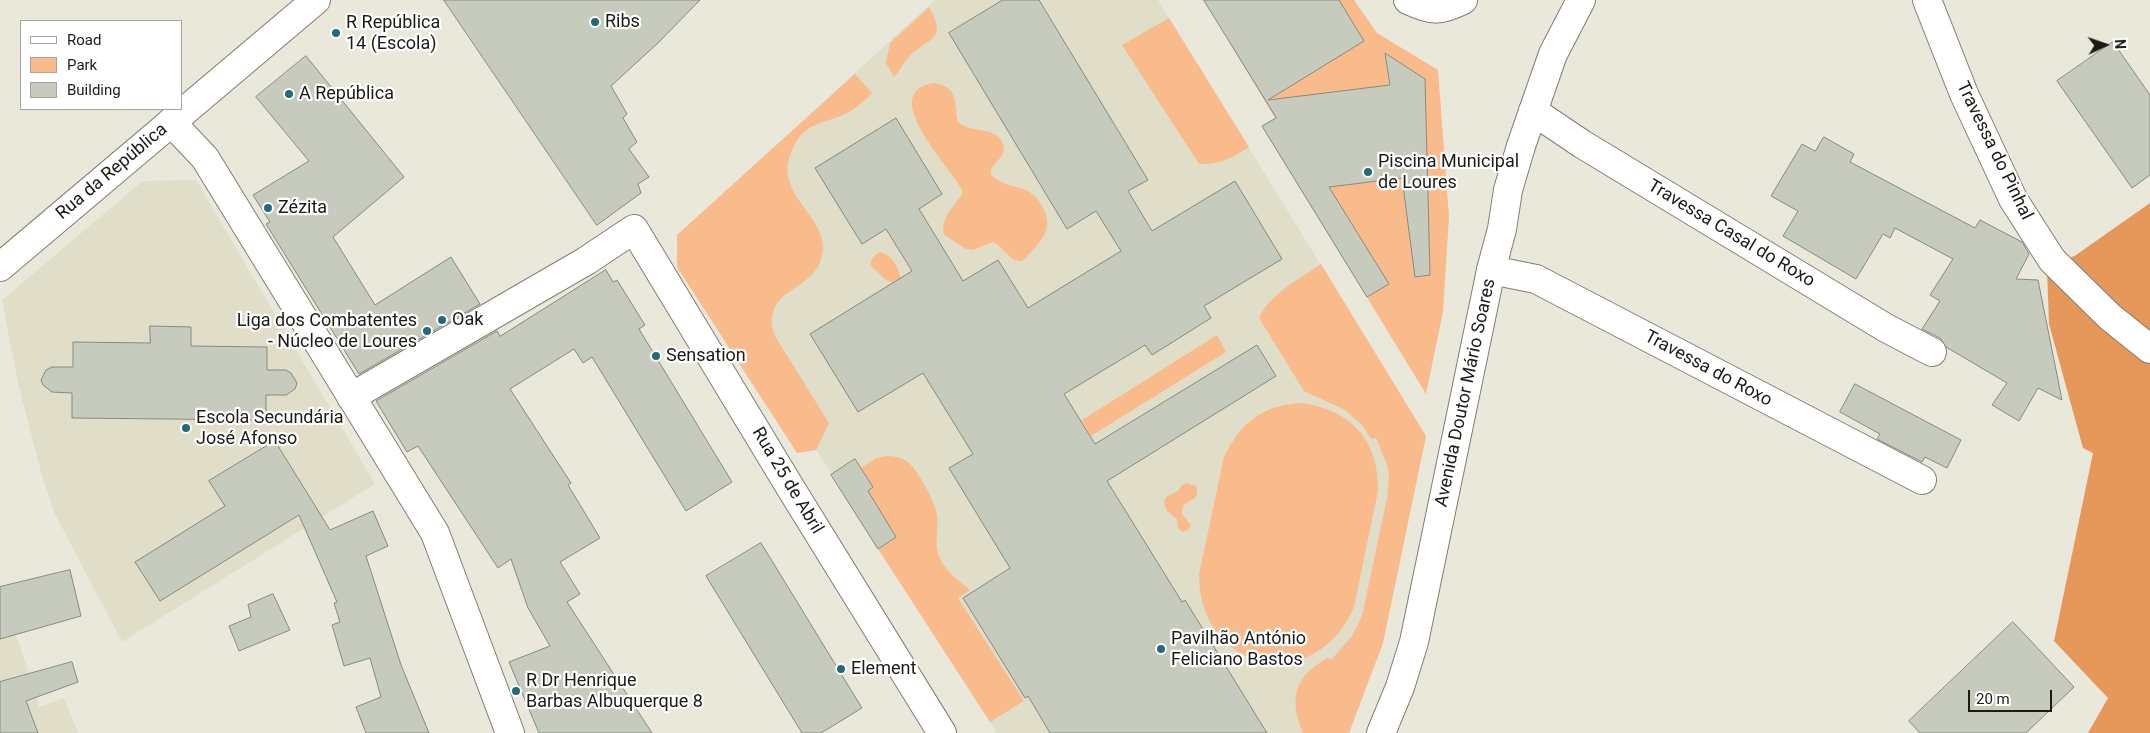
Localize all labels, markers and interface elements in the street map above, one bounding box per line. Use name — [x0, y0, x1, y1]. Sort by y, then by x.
place label: Ribs — [605, 11, 640, 33]
place label: R República 14 (Escola) — [346, 12, 440, 54]
marker: Ribs — [589, 16, 601, 28]
legend — [20, 20, 182, 110]
north arrow — [2080, 20, 2130, 70]
marker: R República 14 (Escola) — [330, 27, 342, 39]
text: Road — [67, 31, 101, 49]
text: N — [2112, 39, 2128, 50]
text: Park — [67, 56, 97, 74]
street label: Travessa do Pinhal — [1951, 78, 2037, 224]
text: Building — [67, 81, 121, 99]
place label: A República — [299, 83, 394, 105]
marker: A República — [283, 88, 295, 100]
street label: Rua da República — [52, 119, 172, 225]
place label: Piscina Municipal de Loures — [1378, 151, 1519, 193]
marker: Piscina Municipal de Loures — [1362, 166, 1374, 178]
street label: Travessa Casal do Roxo — [1644, 176, 1818, 292]
place label: Zézita — [278, 197, 327, 219]
marker: Zézita — [262, 202, 274, 214]
street label: Avenida Doutor Mário Soares — [1431, 277, 1501, 509]
place label: Oak — [452, 309, 483, 331]
place label: Liga dos Combatentes - Núcleo de Loures — [237, 310, 417, 352]
marker: Oak — [436, 314, 448, 326]
marker: Liga dos Combatentes - Núcleo de Loures — [421, 325, 433, 337]
street label: Travessa do Roxo — [1640, 326, 1776, 412]
place label: Sensation — [666, 345, 746, 367]
marker: Sensation — [650, 350, 662, 362]
place label: Escola Secundária José Afonso — [196, 407, 344, 449]
marker: Escola Secundária José Afonso — [180, 422, 192, 434]
street label: Rua 25 de Abril — [747, 424, 827, 538]
place label: Pavilhão António Feliciano Bastos — [1171, 628, 1306, 670]
marker: Pavilhão António Feliciano Bastos — [1155, 643, 1167, 655]
place label: Element — [851, 658, 916, 680]
marker: Element — [835, 663, 847, 675]
place label: R Dr Henrique Barbas Albuquerque 8 — [526, 670, 703, 712]
scale bar — [1970, 680, 2054, 712]
marker: R Dr Henrique Barbas Albuquerque 8 — [510, 685, 522, 697]
text: 20 m — [1976, 690, 2010, 708]

